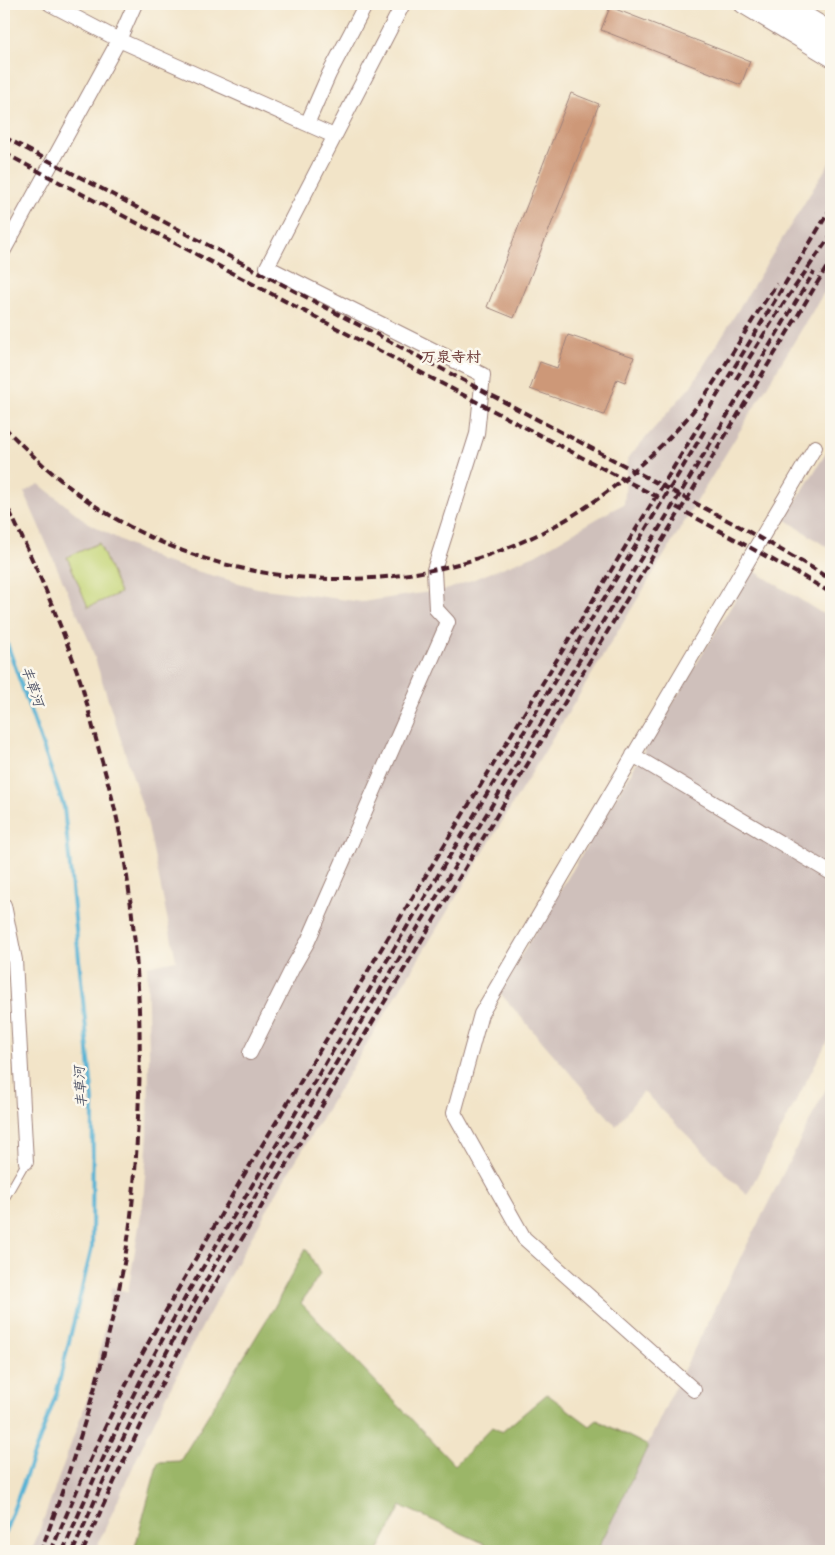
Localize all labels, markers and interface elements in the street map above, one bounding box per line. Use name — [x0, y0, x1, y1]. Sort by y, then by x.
district label: 万泉寺村 — [421, 348, 481, 367]
water label: 丰草河 — [18, 664, 48, 711]
water label: 丰草河 — [70, 1063, 90, 1109]

